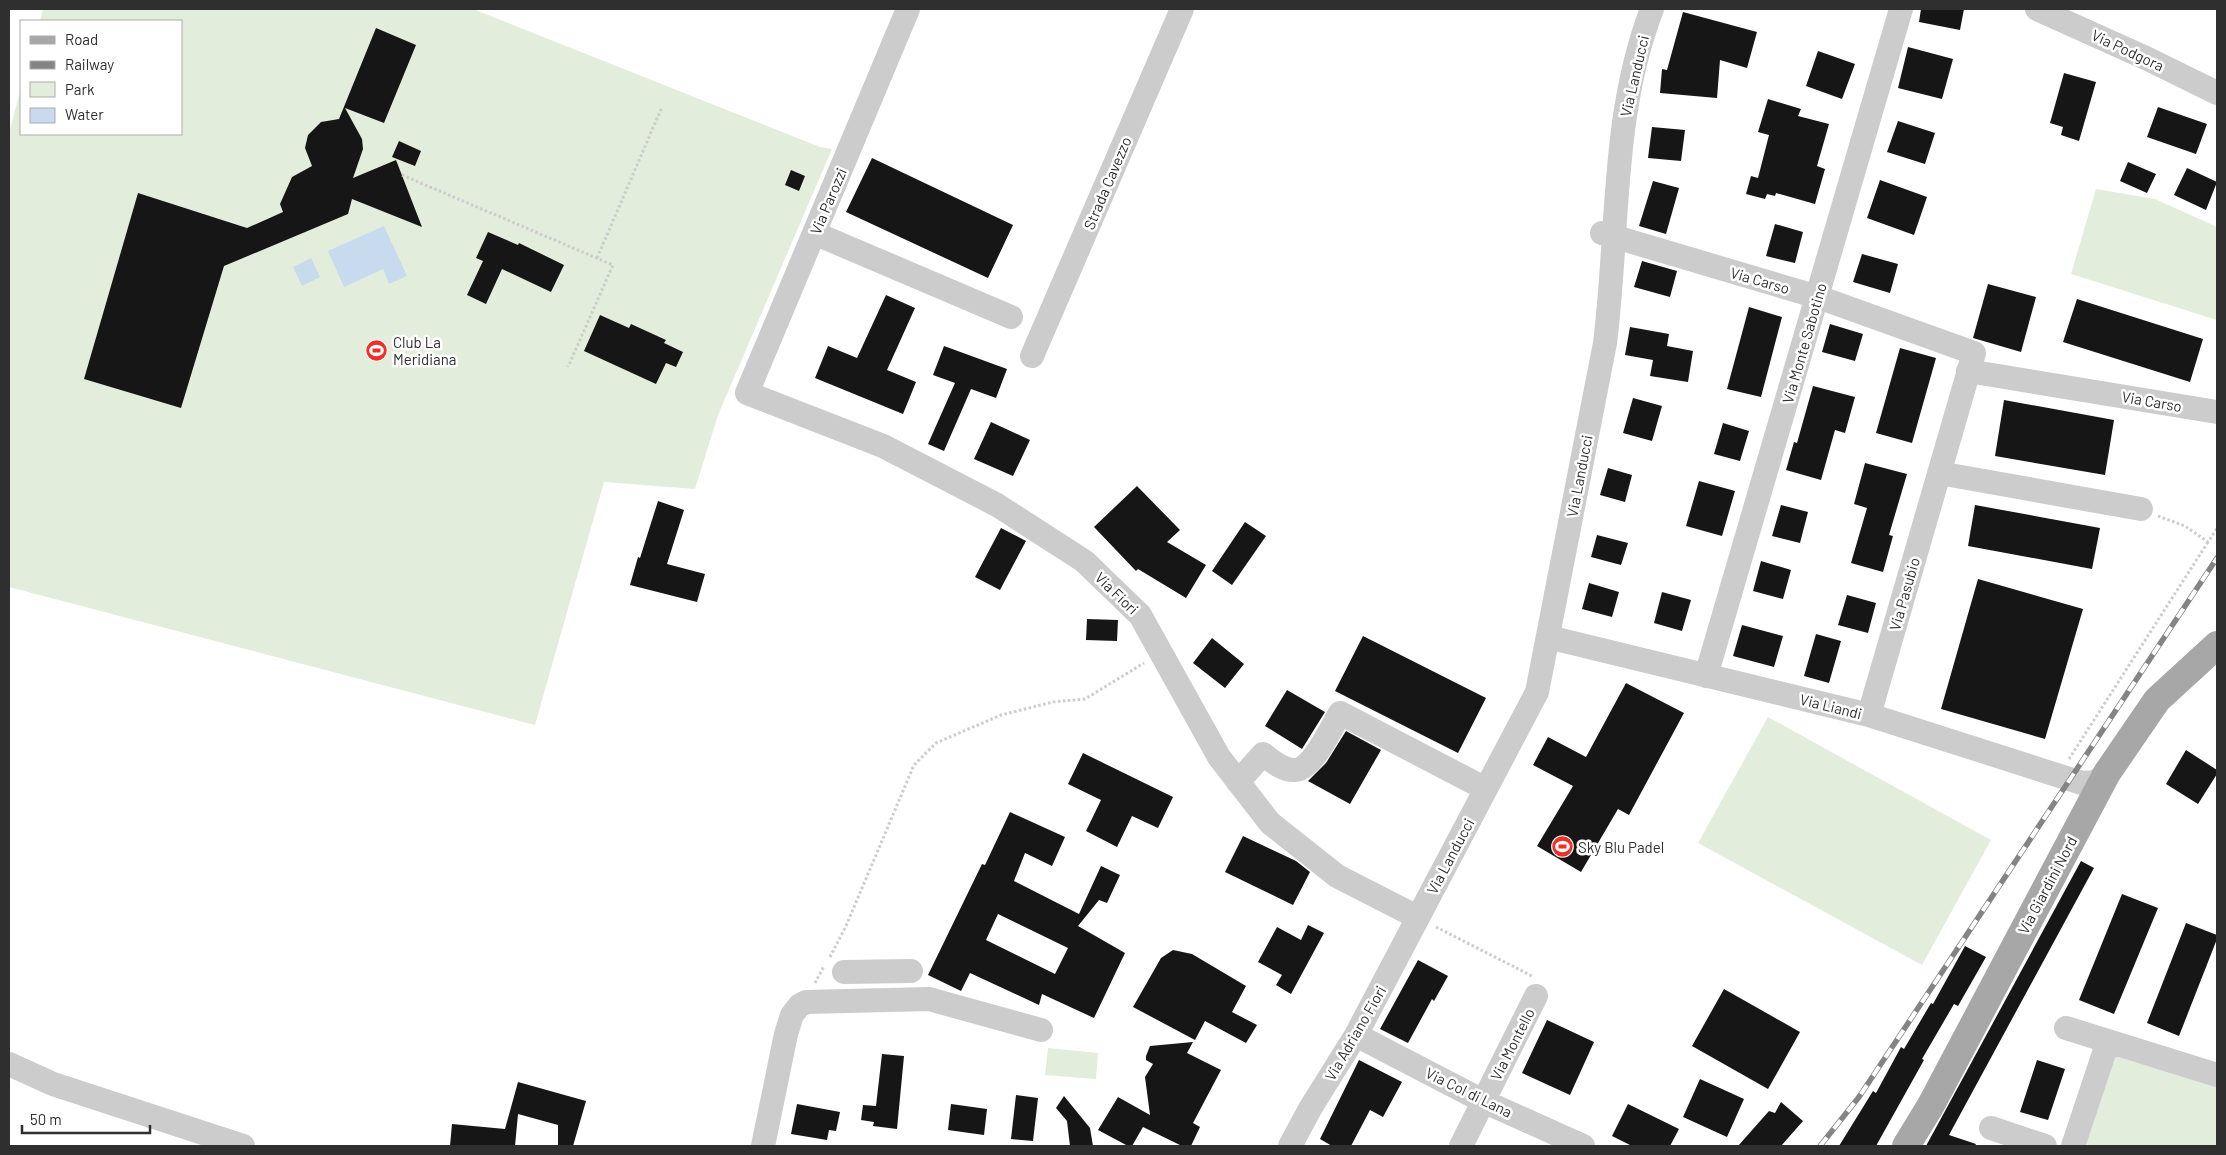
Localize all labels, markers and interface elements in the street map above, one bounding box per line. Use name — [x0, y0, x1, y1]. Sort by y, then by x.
legend — [20, 20, 182, 135]
street label: Via Podgora — [2089, 25, 2167, 75]
text: Road — [65, 30, 98, 48]
street label: Via Landucci — [1616, 33, 1652, 119]
text: Railway — [65, 55, 114, 73]
text: Park — [65, 80, 95, 98]
text: Water — [65, 105, 104, 123]
street label: Strada Cavezzo — [1079, 134, 1135, 232]
street label: Via Parozzi — [806, 165, 850, 237]
street label: Via Carso — [1728, 263, 1792, 297]
street label: Via Monte Sabotino — [1778, 281, 1830, 405]
place label: Club La Meridiana — [393, 333, 456, 368]
sports icon: Club La Meridiana — [365, 339, 389, 363]
street label: Via Carso — [2121, 387, 2183, 415]
street label: Via Landucci — [1562, 433, 1596, 519]
street label: Via Pasubio — [1885, 555, 1923, 633]
street label: Via Fiori — [1092, 568, 1142, 618]
street label: Via Liandi — [1798, 690, 1864, 722]
street label: Via Landucci — [1423, 815, 1477, 897]
street label: Via Giardini Nord — [2014, 833, 2080, 937]
sports icon: Sky Blu Padel — [1550, 835, 1574, 859]
place label: Sky Blu Padel — [1578, 838, 1664, 856]
street label: Via Adriano Fiori — [1321, 982, 1389, 1084]
street label: Via Montello — [1486, 1005, 1538, 1083]
street label: Via Col di Lana — [1423, 1063, 1515, 1121]
scale bar — [22, 1102, 150, 1134]
text: 50 m — [30, 1110, 62, 1128]

